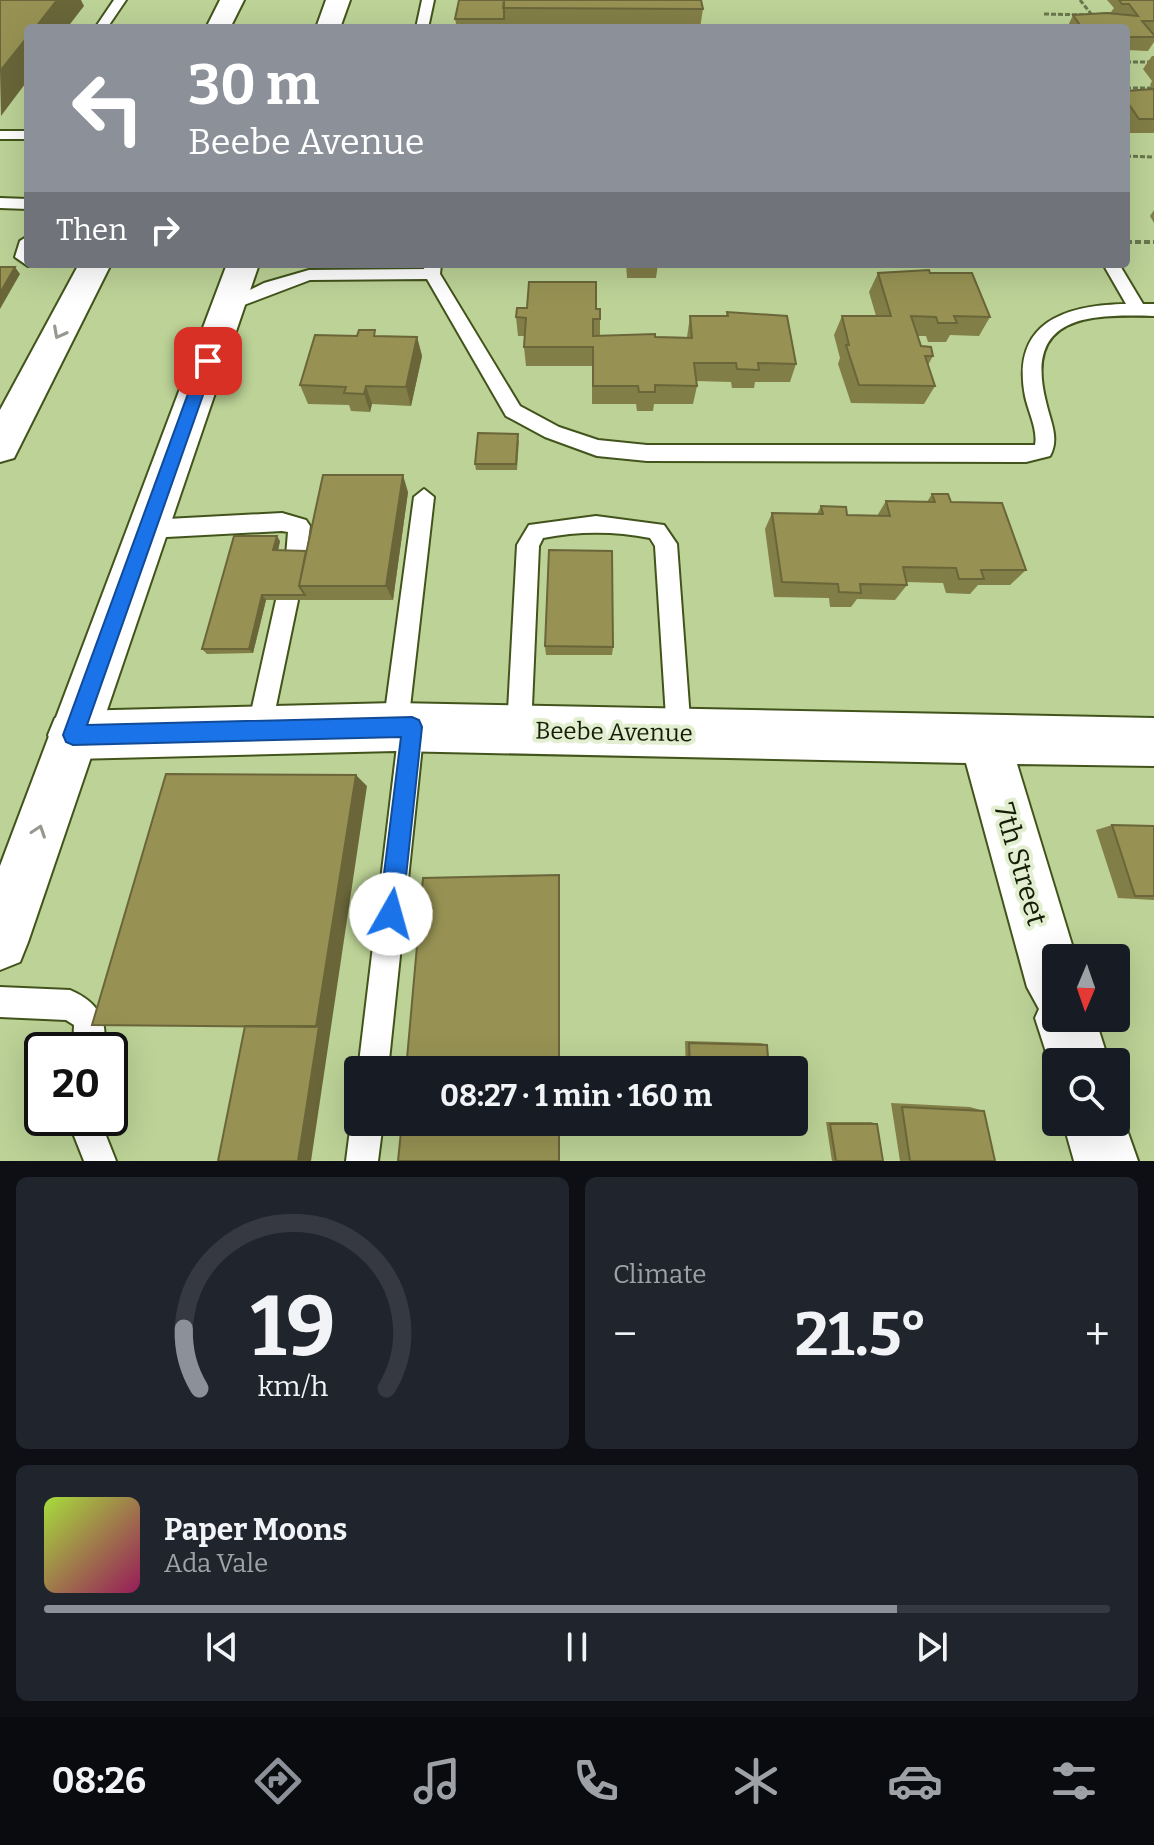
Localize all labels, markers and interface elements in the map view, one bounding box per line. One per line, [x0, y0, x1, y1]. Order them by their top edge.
text: 30 m [188, 52, 319, 119]
icon: left [56, 56, 160, 160]
text: Beebe Avenue [188, 120, 424, 164]
icon: right [143, 208, 187, 252]
text: Then [56, 212, 127, 248]
one-way arrow [54, 325, 69, 340]
pin [174, 327, 242, 395]
icon: arrive [186, 339, 230, 383]
street label: Beebe Avenue [535, 717, 693, 747]
street label: 7th Street [987, 799, 1054, 929]
one-way arrow [30, 825, 46, 839]
position arrow [349, 872, 433, 956]
north arrow [1042, 944, 1130, 1032]
map controls [1042, 944, 1130, 1136]
speed limit sign: 20 [24, 1032, 128, 1136]
button: search [1042, 1048, 1130, 1136]
text: 08:27 · 1 min · 160 m [440, 1078, 712, 1114]
text: Climate [613, 1259, 707, 1290]
text: 19 [250, 1277, 335, 1377]
text: 21.5° [795, 1299, 927, 1371]
text: − [613, 1308, 637, 1361]
text: + [1085, 1308, 1110, 1361]
text: km/h [257, 1369, 328, 1404]
text: Paper Moons [164, 1512, 347, 1548]
text: Ada Vale [164, 1548, 268, 1579]
icon: previous [200, 1625, 244, 1669]
icon: pause [555, 1625, 599, 1669]
icon: next [910, 1625, 954, 1669]
icon: directions [250, 1753, 306, 1809]
icon: music [409, 1753, 465, 1809]
icon: phone [568, 1753, 624, 1809]
icon: climate [728, 1753, 784, 1809]
icon: car [887, 1753, 943, 1809]
icon: filters [1046, 1753, 1102, 1809]
text: 08:26 [52, 1759, 146, 1803]

